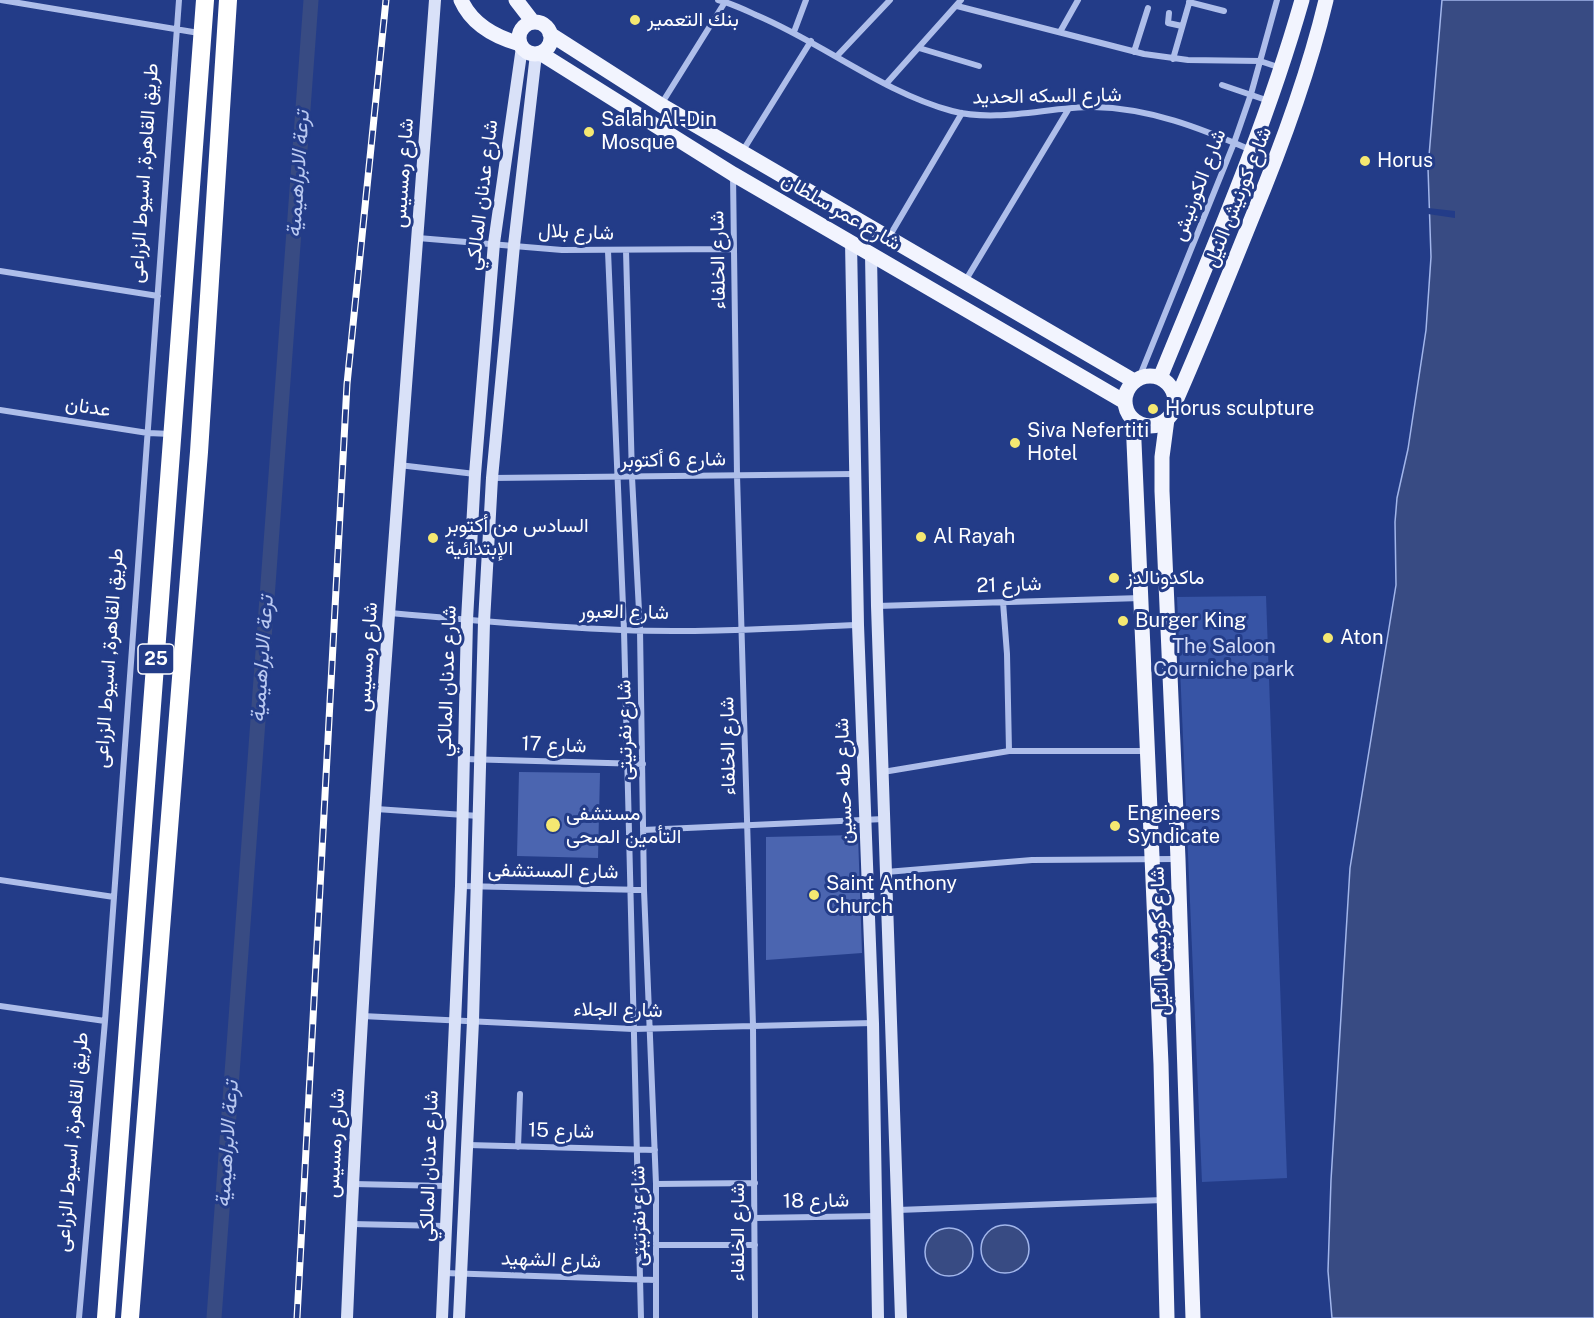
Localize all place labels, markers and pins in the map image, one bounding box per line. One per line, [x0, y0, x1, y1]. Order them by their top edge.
place label: بنك التعمير [647, 8, 739, 32]
marker: بنك التعمير [628, 13, 642, 27]
place label: Salah Al-Din Mosque [601, 108, 717, 155]
marker: Salah Al-Din Mosque [582, 125, 596, 139]
place label: Horus [1377, 149, 1433, 173]
marker: Horus [1358, 154, 1372, 168]
place label: Horus sculpture [1165, 397, 1314, 421]
marker: Horus sculpture [1146, 402, 1160, 416]
place label: Siva Nefertiti Hotel [1027, 419, 1149, 466]
marker: Siva Nefertiti Hotel [1008, 436, 1022, 450]
place label: السادس من أكتوبر الإبتدائية [445, 514, 589, 561]
place label: Al Rayah [933, 525, 1015, 549]
marker: Al Rayah [914, 530, 928, 544]
marker: السادس من أكتوبر الإبتدائية [426, 531, 440, 545]
place label: ماكدونالدز [1126, 566, 1204, 590]
marker: ماكدونالدز [1107, 571, 1121, 585]
place label: Burger King [1135, 609, 1246, 633]
marker: Burger King [1116, 614, 1130, 628]
place label: Aton [1340, 626, 1383, 650]
marker: Aton [1321, 631, 1335, 645]
place label: مستشفى التأمين الصحى [566, 802, 681, 849]
place label: Engineers Syndicate [1127, 802, 1220, 849]
marker: مستشفى التأمين الصحى [544, 816, 562, 834]
marker: Engineers Syndicate [1108, 819, 1122, 833]
place label: Saint Anthony Church [826, 872, 957, 919]
marker: Saint Anthony Church [807, 888, 821, 902]

